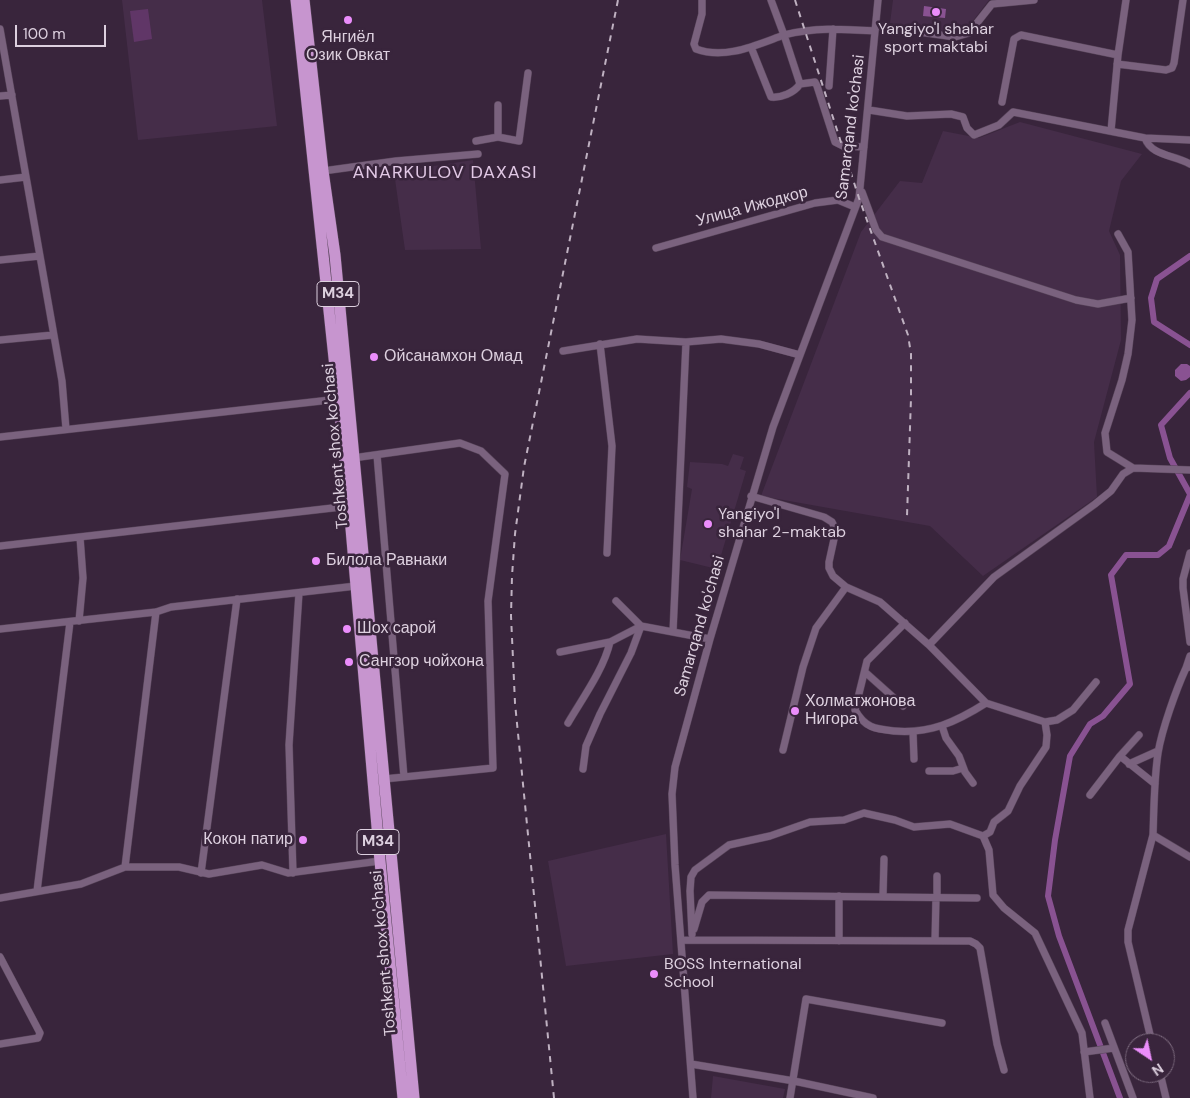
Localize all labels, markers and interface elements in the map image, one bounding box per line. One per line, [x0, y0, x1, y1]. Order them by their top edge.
marker: Yangiyo'l shahar sport maktabi [930, 6, 942, 18]
marker: Янгиёл Озик Овкат [342, 14, 354, 26]
scale bar [18, 15, 109, 47]
place label: Yangiyo'l shahar sport maktabi [878, 20, 994, 58]
text: 100 m [23, 24, 66, 44]
place label: Янгиёл Озик Овкат [306, 28, 390, 66]
street label: Samarqand ko'chasi [833, 53, 869, 201]
district label: ANARKULOV DAXASI [351, 162, 539, 184]
street label: Улица Ижодкор [694, 183, 810, 231]
road number: M34 [317, 282, 359, 306]
place label: Ойсанамхон Омад [384, 347, 523, 367]
marker: Ойсанамхон Омад [368, 351, 380, 363]
street label: Toshkent shox ko'chasi [319, 362, 353, 530]
place label: Yangiyo'l shahar 2-maktab [718, 505, 846, 543]
marker: Yangiyo'l shahar 2-maktab [702, 518, 714, 530]
place label: Билола Равнаки [326, 551, 447, 571]
street label: Samarqand ko'chasi [671, 553, 729, 699]
marker: Билола Равнаки [310, 555, 322, 567]
place label: Шох сарой [357, 619, 436, 639]
marker: Шох сарой [341, 623, 353, 635]
place label: Сангзор чойхона [359, 652, 484, 672]
marker: Сангзор чойхона [343, 656, 355, 668]
place label: Холматжонова Нигора [805, 692, 915, 730]
marker: Холматжонова Нигора [789, 705, 801, 717]
place label: Кокон патир [203, 830, 293, 850]
road number: M34 [357, 830, 399, 854]
marker: Кокон патир [297, 834, 309, 846]
street label: Toshkent shox ko'chasi [367, 869, 401, 1037]
place label: BOSS International School [664, 955, 802, 993]
marker: BOSS International School [648, 968, 660, 980]
north arrow [1125, 1033, 1175, 1083]
text: N [1149, 1059, 1167, 1080]

